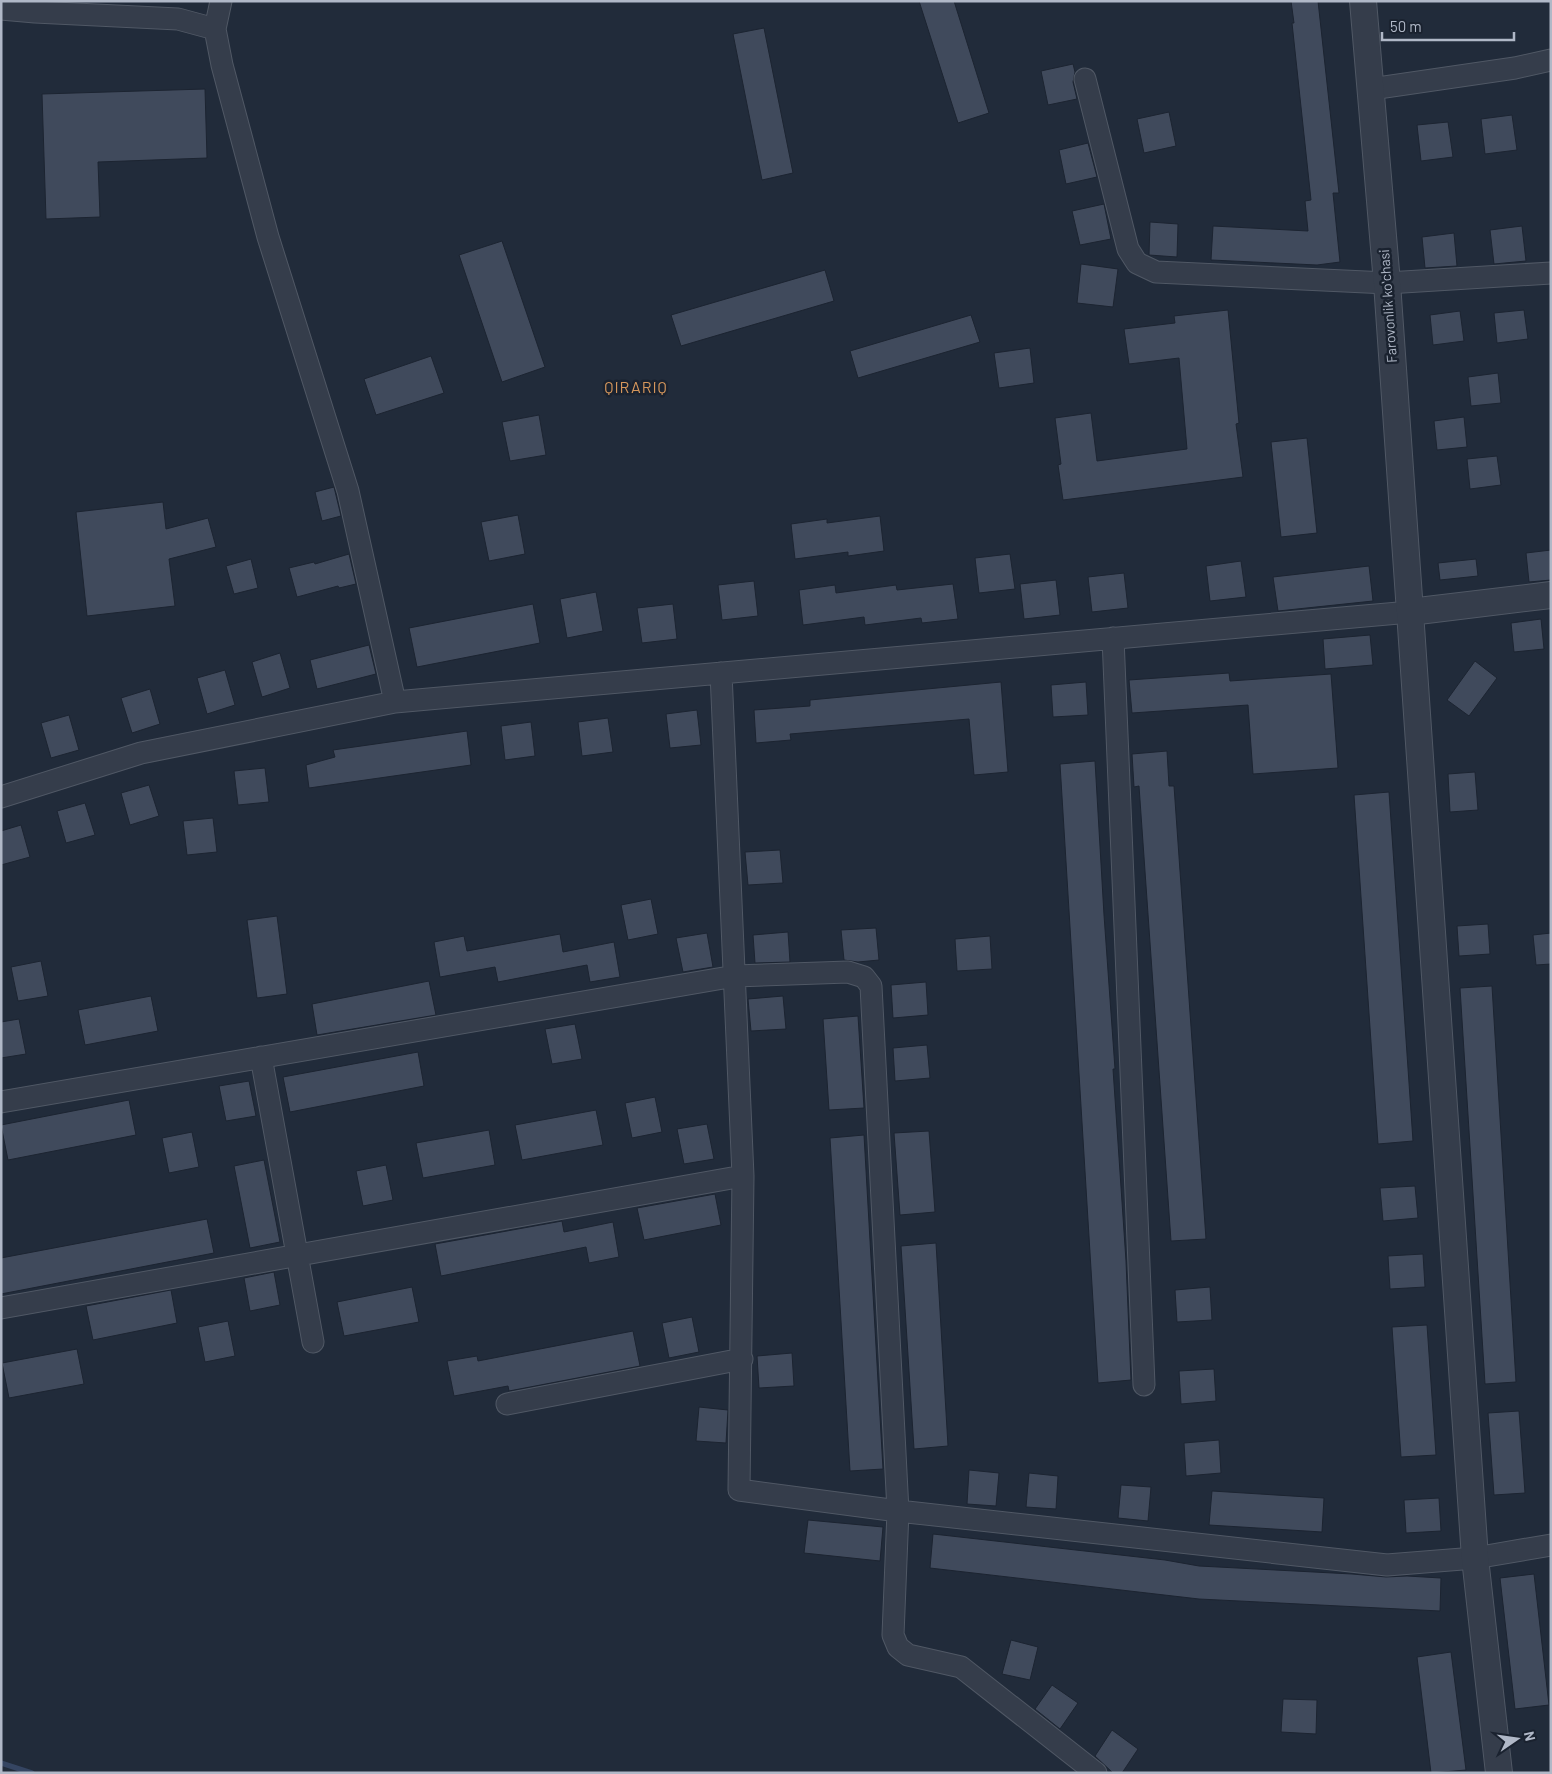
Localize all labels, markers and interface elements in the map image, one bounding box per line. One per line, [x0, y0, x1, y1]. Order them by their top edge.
scale bar [1382, 10, 1514, 42]
text: 50 m [1390, 17, 1422, 35]
street label: Farovonlik koʻchasi [1375, 249, 1400, 363]
district label: QIRARIQ [604, 377, 668, 396]
north arrow [1492, 1714, 1542, 1764]
text: N [1521, 1730, 1539, 1742]

